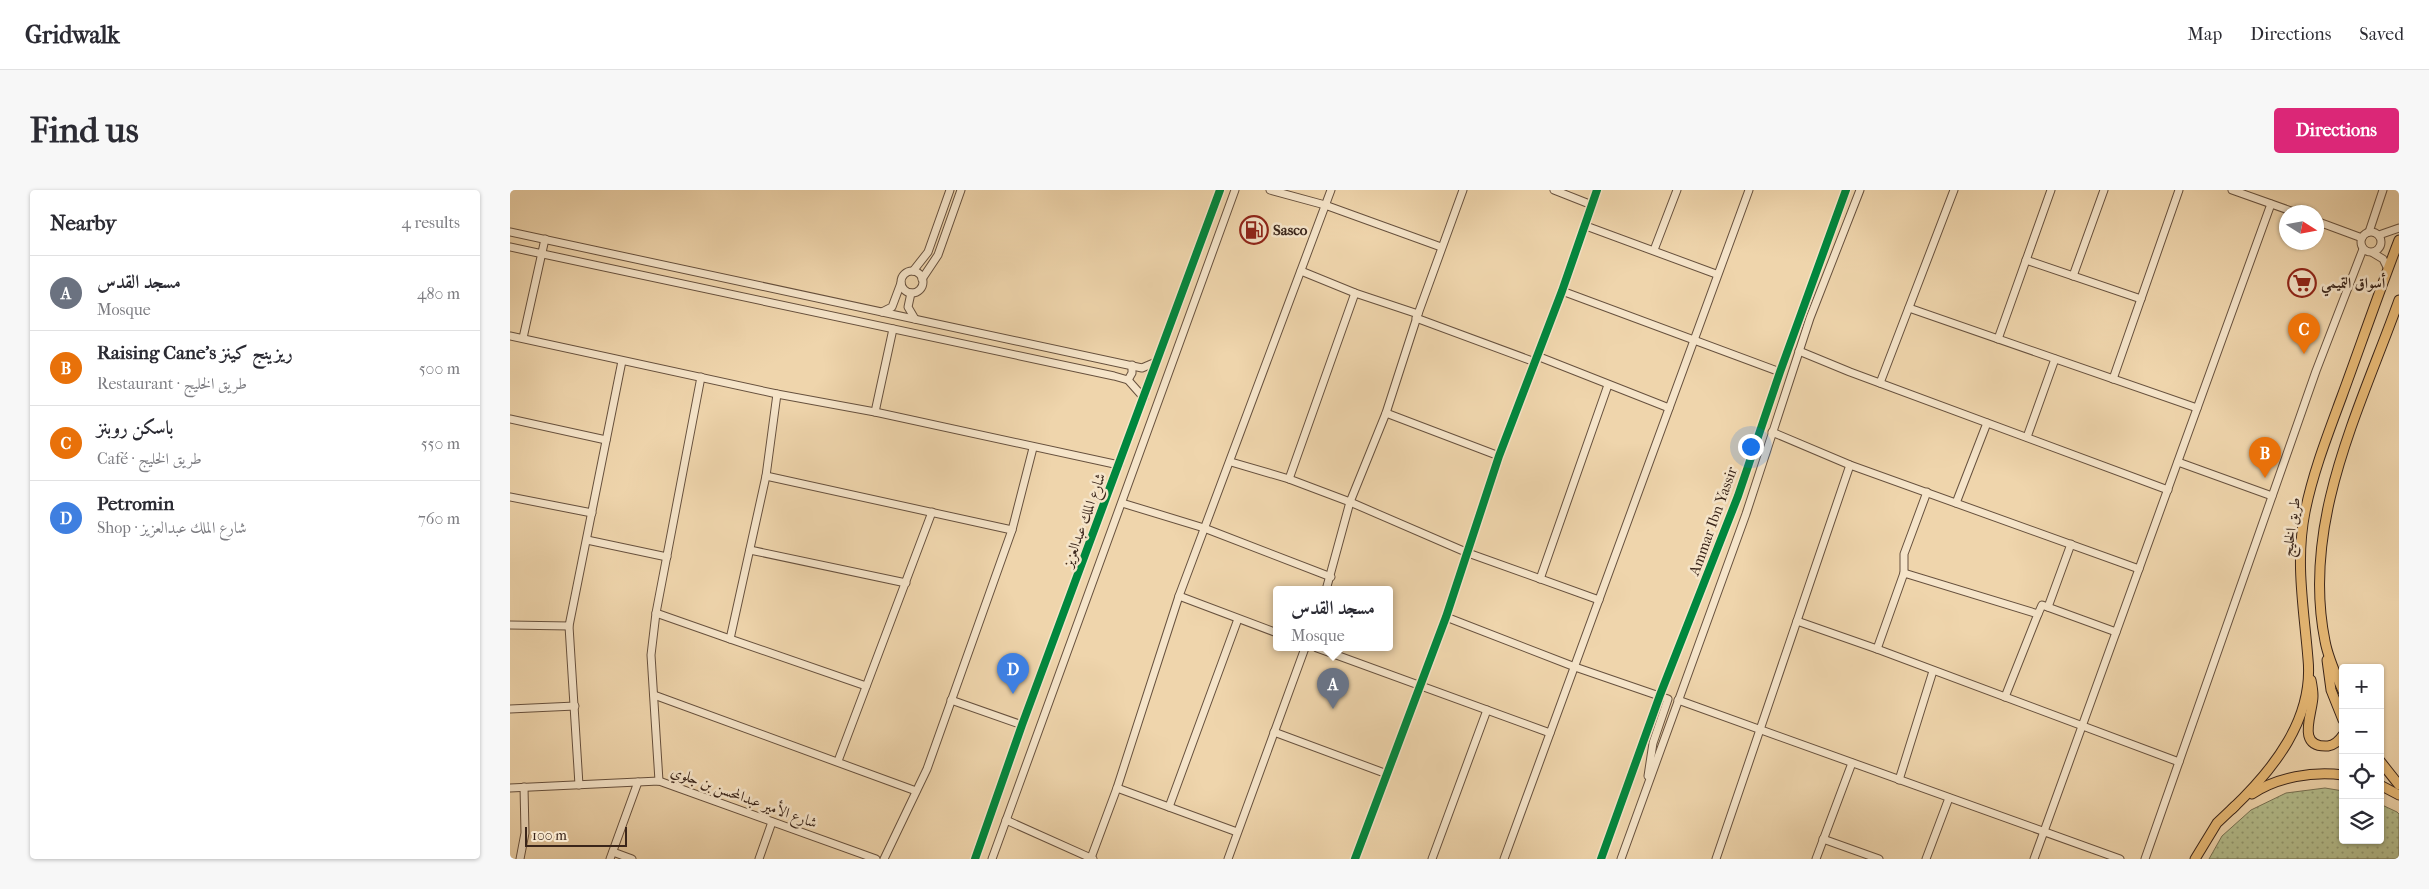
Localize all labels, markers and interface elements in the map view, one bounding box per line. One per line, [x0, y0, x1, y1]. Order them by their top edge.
text: Gridwalk [25, 21, 120, 49]
text: Map [2188, 24, 2222, 45]
text: Directions [2250, 24, 2331, 45]
text: Saved [2359, 24, 2404, 45]
button: Directions [2274, 108, 2399, 153]
text: Find us [30, 110, 139, 151]
north arrow [2279, 205, 2324, 250]
text: Nearby [50, 211, 116, 235]
text: 4 results [402, 213, 460, 232]
fuel station icon: Sasco [1239, 215, 1269, 245]
place label: Sasco [1273, 221, 1308, 239]
supermarket icon: أسواق التميمي [2287, 268, 2317, 298]
text: مسجد القدس [97, 271, 181, 293]
place label: أسواق التميمي [2321, 272, 2386, 297]
text: A [61, 284, 71, 303]
text: 480 m [417, 284, 460, 303]
text: Mosque [97, 300, 151, 319]
pin: C [2288, 313, 2320, 354]
text: Raising Cane's ريزينج كينز [97, 342, 293, 364]
text: B [61, 359, 71, 378]
text: 500 m [419, 359, 460, 378]
text: Restaurant · طريق الخليج [97, 374, 247, 393]
text: باسكن روبنز [97, 417, 173, 439]
text: C [61, 434, 71, 453]
text: 550 m [421, 434, 460, 453]
your location [1738, 434, 1764, 460]
pin: B [2249, 437, 2281, 478]
text: Café · طريق الخليج [97, 449, 202, 468]
street label: Ammar Ibn Yassir [1685, 464, 1741, 579]
street label: شارع الملك عبدالعزيز [1058, 470, 1113, 573]
text: Petromin [97, 493, 174, 515]
street label: طريق الخليج [2278, 496, 2309, 558]
text: D [60, 509, 72, 528]
text: 760 m [418, 509, 460, 528]
text: Shop · شارع الملك عبدالعزيز [97, 518, 247, 537]
popup [1273, 586, 1393, 651]
text: مسجد القدس [1291, 597, 1375, 619]
text: Mosque [1291, 626, 1345, 645]
pin: D [997, 653, 1029, 694]
map controls [2339, 664, 2384, 844]
button: + [2339, 664, 2384, 709]
pin: A [1317, 668, 1349, 709]
button: − [2339, 709, 2384, 754]
button: locate [2339, 754, 2384, 799]
street label: شارع الأمير عبدالمحسن بن جلوي [667, 760, 820, 836]
button: layers [2339, 799, 2384, 844]
scale bar [525, 824, 628, 847]
text: 100 m [532, 827, 567, 844]

